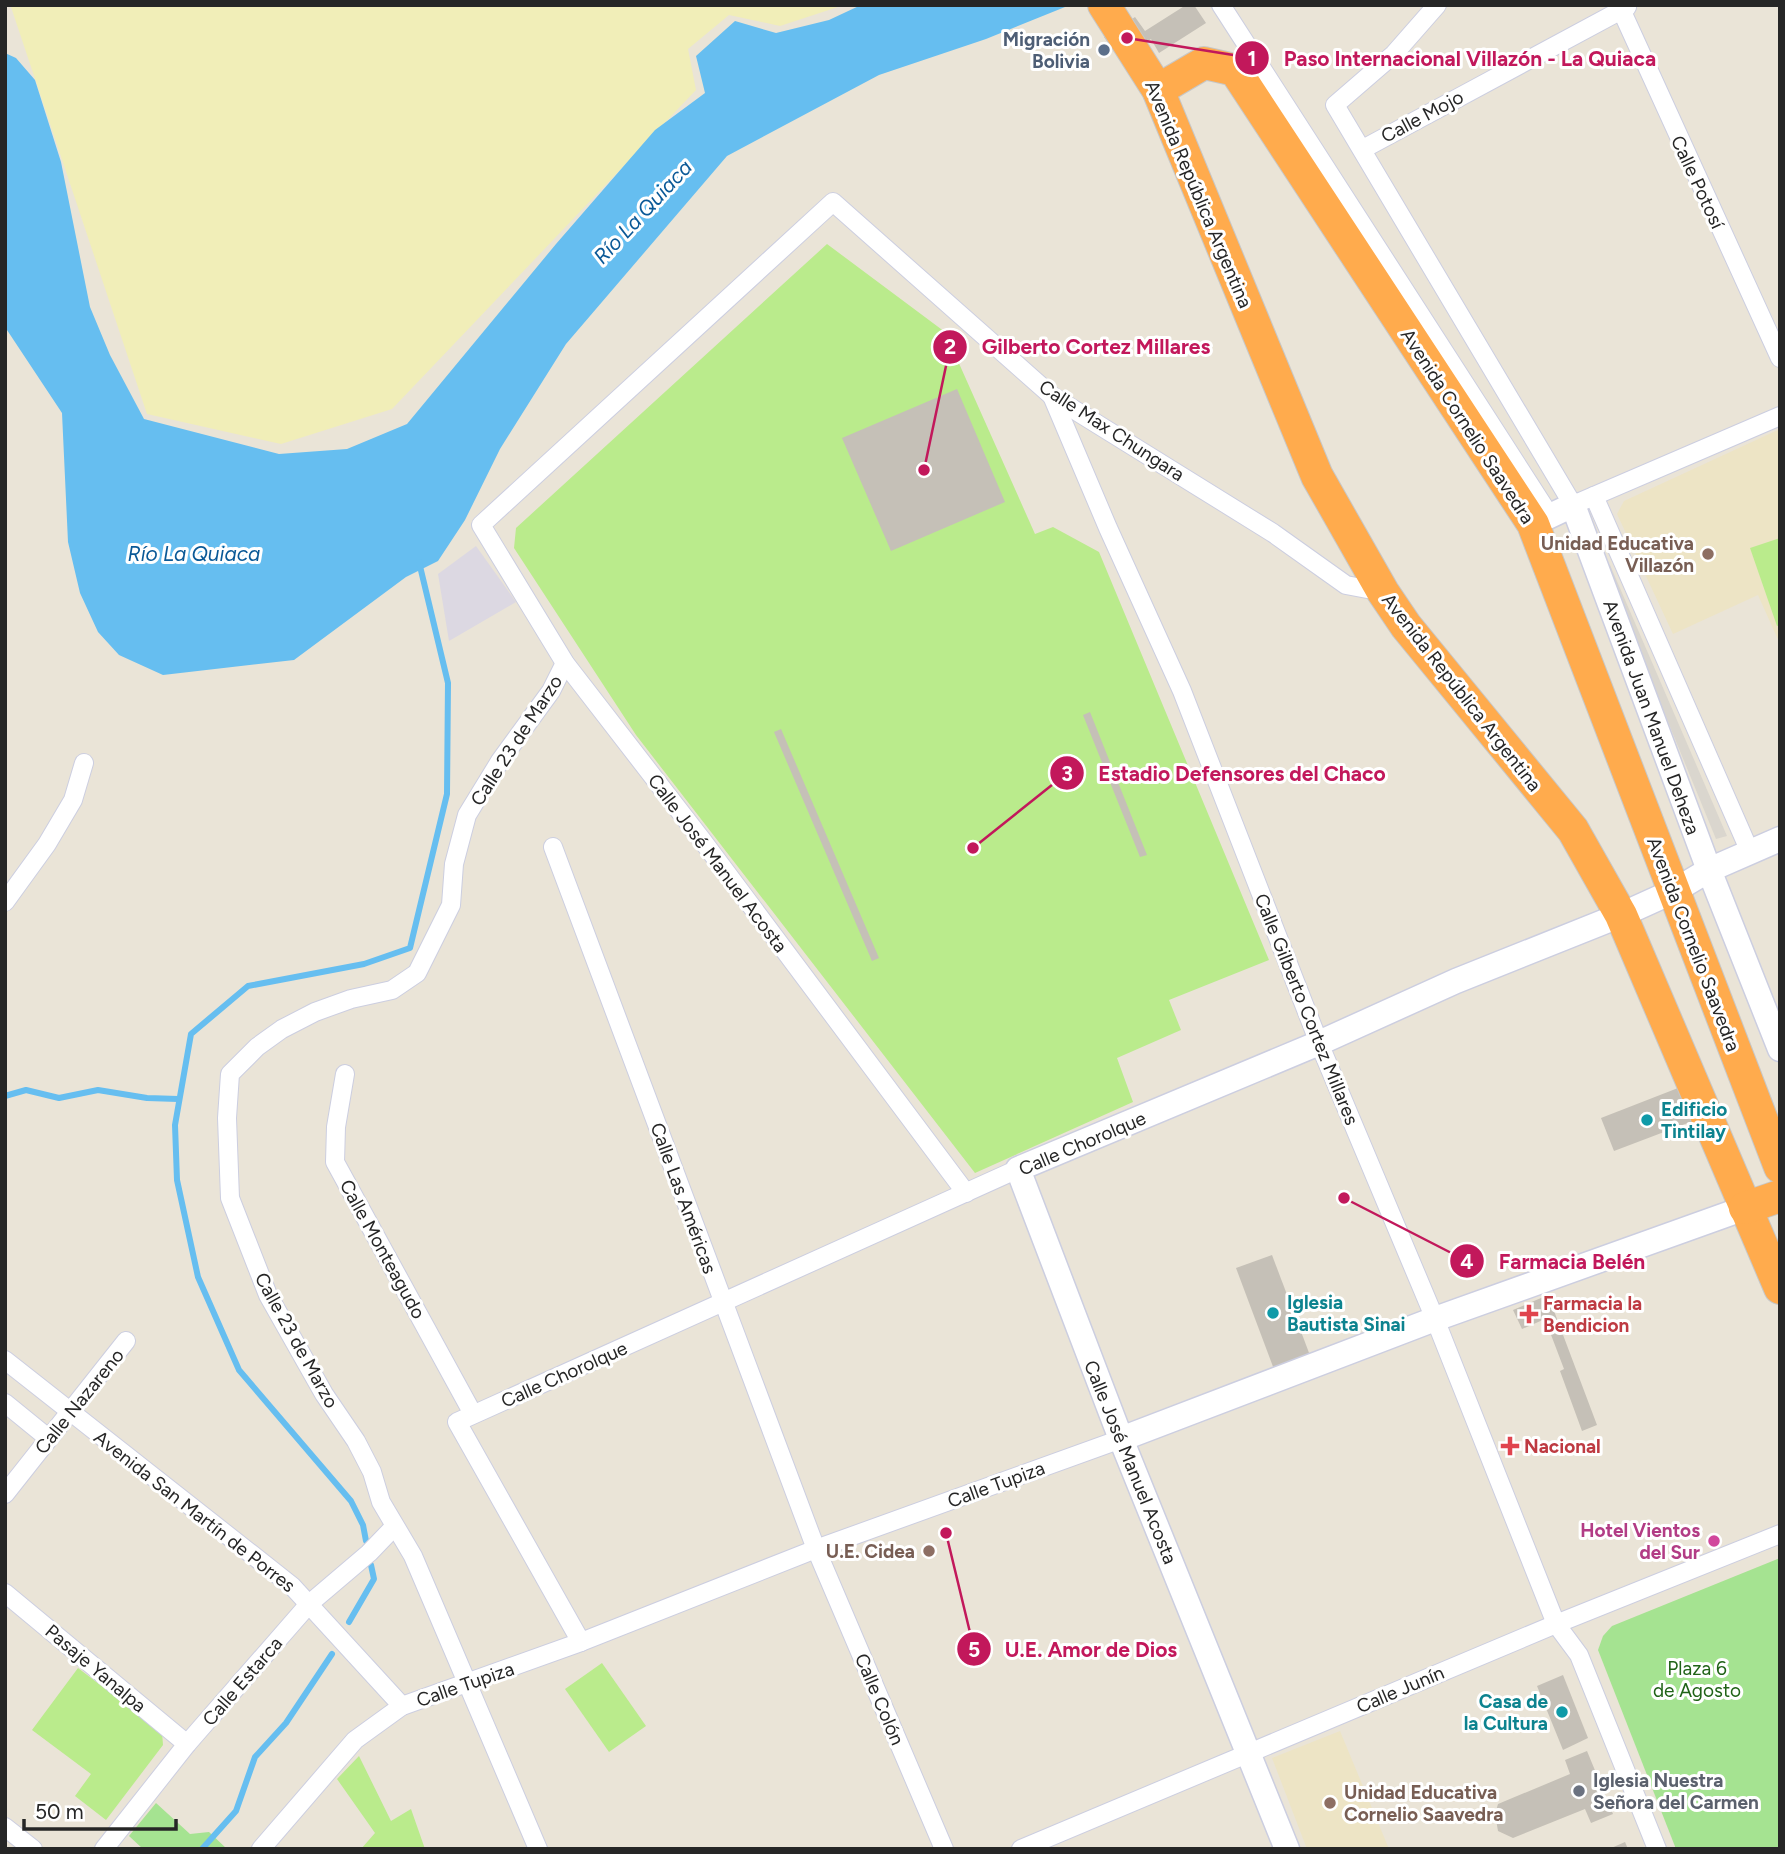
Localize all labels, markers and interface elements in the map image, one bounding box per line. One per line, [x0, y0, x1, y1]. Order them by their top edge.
place label: Migración Bolivia [1003, 28, 1090, 73]
callout: Paso Internacional Villazón - La Quiaca [1235, 37, 1670, 79]
marker: Migración Bolivia [1096, 42, 1112, 58]
text: 1 [1248, 46, 1256, 71]
text: Paso Internacional Villazón - La Quiaca [1284, 46, 1656, 71]
street label: Avenida República Argentina [1140, 77, 1257, 311]
street label: Calle Mojo [1377, 85, 1467, 148]
street label: Calle Potosí [1666, 132, 1730, 234]
water label: Río La Quiaca [588, 155, 697, 269]
street label: Avenida Cornelio Saavedra [1396, 324, 1539, 528]
callout: Gilberto Cortez Millares [932, 326, 1224, 368]
text: 2 [944, 334, 956, 359]
text: Gilberto Cortez Millares [982, 334, 1210, 359]
street label: Calle Max Chungara [1035, 375, 1189, 486]
place label: Unidad Educativa Villazón [1541, 532, 1694, 577]
water label: Río La Quiaca [128, 541, 260, 566]
marker: Unidad Educativa Villazón [1700, 546, 1716, 562]
street label: Avenida República Argentina [1377, 589, 1546, 796]
street label: Avenida Juan Manuel Deheza [1598, 597, 1705, 838]
street label: Calle 23 de Marzo [466, 671, 567, 810]
callout: Estadio Defensores del Chaco [1049, 752, 1400, 794]
text: 3 [1061, 761, 1073, 786]
text: Estadio Defensores del Chaco [1098, 761, 1386, 786]
street label: Calle José Manuel Acosta [643, 770, 792, 957]
street label: Avenida Cornelio Saavedra [1642, 834, 1745, 1055]
street label: Calle Gilberto Cortez Millares [1250, 890, 1364, 1128]
place label: Edificio Tintilay [1661, 1098, 1727, 1143]
street label: Calle Chorolque [1015, 1106, 1149, 1181]
marker: Edificio Tintilay [1639, 1112, 1655, 1128]
street label: Calle Las Américas [646, 1120, 722, 1277]
street label: Calle Monteagudo [335, 1176, 430, 1323]
callout: Farmacia Belén [1449, 1240, 1659, 1282]
text: 4 [1460, 1249, 1474, 1274]
text: Farmacia Belén [1499, 1249, 1645, 1274]
street label: Calle 23 de Marzo [250, 1269, 343, 1412]
place label: Iglesia Bautista Sinai [1287, 1291, 1406, 1336]
place label: Farmacia la Bendicion [1543, 1292, 1642, 1337]
marker: Iglesia Bautista Sinai [1265, 1305, 1281, 1321]
marker: Farmacia la Bendicion [1521, 1306, 1537, 1322]
street label: Calle Chorolque [498, 1336, 631, 1413]
street label: Calle Nazareno [30, 1344, 129, 1459]
street label: Calle José Manuel Acosta [1079, 1357, 1182, 1567]
street label: Avenida San Martín de Porres [89, 1426, 300, 1597]
place label: Nacional [1524, 1435, 1601, 1458]
marker: Nacional [1502, 1438, 1518, 1454]
street label: Calle Tupiza [944, 1456, 1048, 1513]
place label: Hotel Vientos del Sur [1580, 1519, 1700, 1564]
marker: Hotel Vientos del Sur [1706, 1533, 1722, 1549]
place label: U.E. Cidea [826, 1540, 915, 1563]
marker: U.E. Cidea [921, 1543, 937, 1559]
street label: Pasaje Yanalpa [41, 1620, 151, 1717]
callout: U.E. Amor de Dios [956, 1628, 1192, 1670]
street label: Calle Estarca [198, 1632, 287, 1730]
text: 5 [968, 1637, 980, 1662]
text: U.E. Amor de Dios [1005, 1637, 1177, 1662]
street label: Calle Colón [850, 1650, 909, 1748]
street label: Calle Tupiza [413, 1657, 517, 1712]
park label: Plaza 6 de Agosto [1653, 1657, 1741, 1702]
street label: Calle Junín [1353, 1661, 1447, 1718]
place label: Casa de la Cultura [1464, 1690, 1548, 1735]
marker: Casa de la Cultura [1554, 1704, 1570, 1720]
place label: Iglesia Nuestra Señora del Carmen [1593, 1769, 1759, 1814]
place label: Unidad Educativa Cornelio Saavedra [1344, 1781, 1504, 1826]
marker: Iglesia Nuestra Señora del Carmen [1571, 1783, 1587, 1799]
scale bar [24, 1787, 177, 1831]
marker: Unidad Educativa Cornelio Saavedra [1322, 1795, 1338, 1811]
text: 50 m [35, 1799, 84, 1824]

